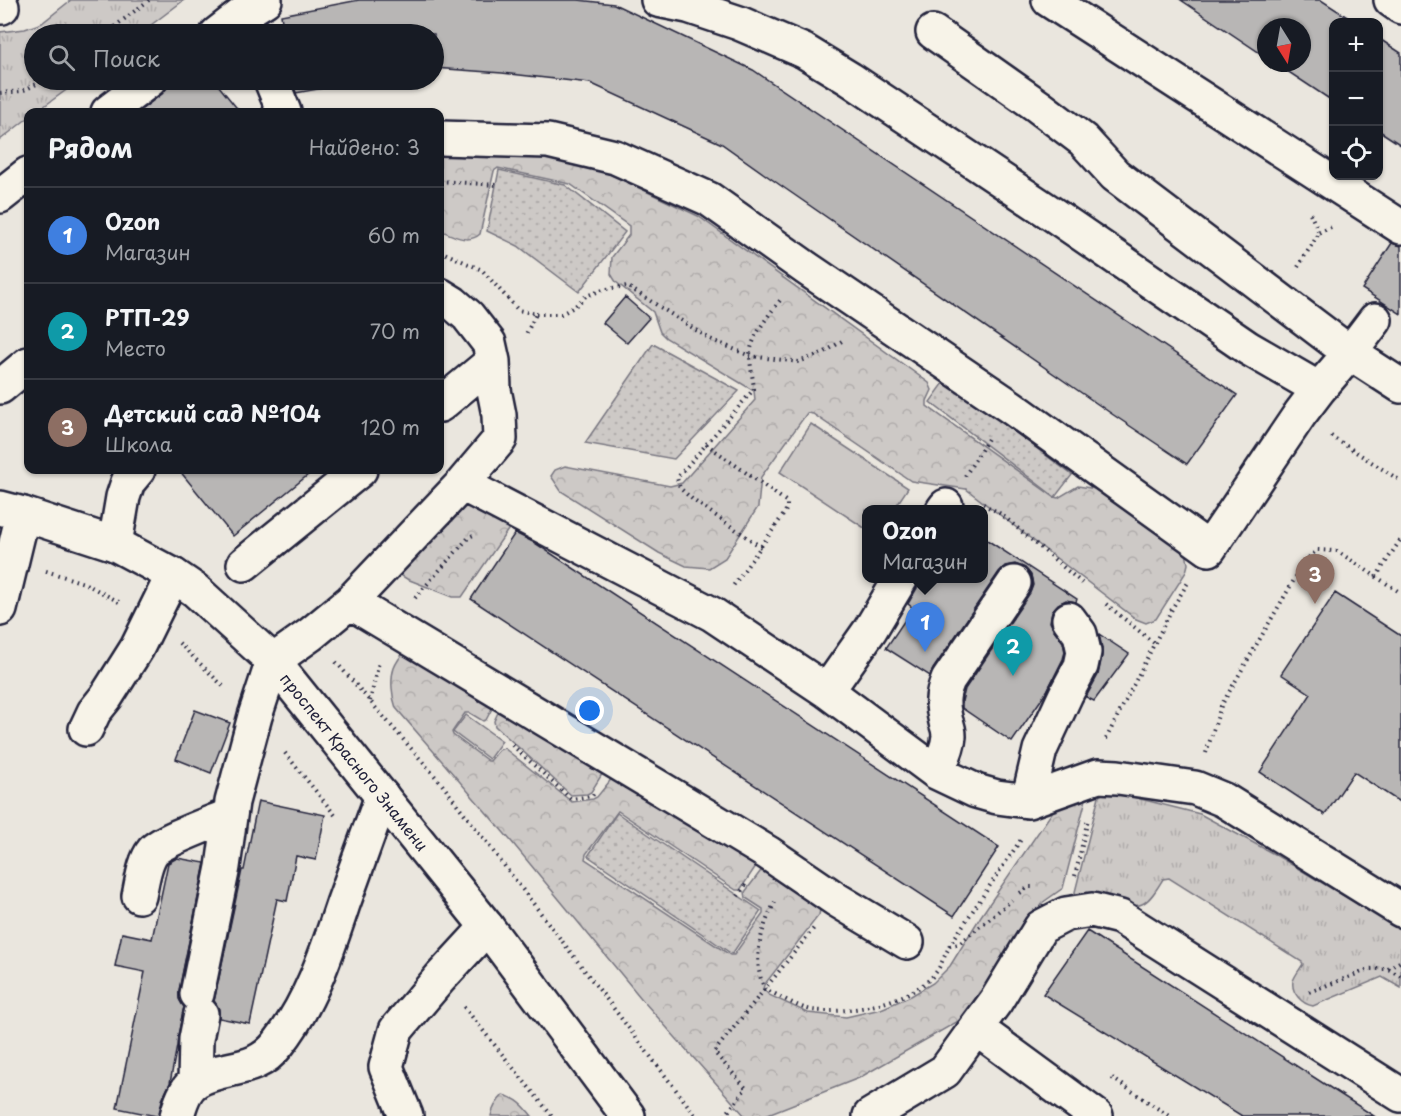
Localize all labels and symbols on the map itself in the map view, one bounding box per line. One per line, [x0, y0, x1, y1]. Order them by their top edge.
north arrow [1257, 18, 1311, 72]
pin: 3 [1296, 554, 1334, 604]
pin: 1 [906, 602, 944, 652]
pin: 2 [994, 626, 1032, 676]
street label: проспект Красного Знамени [275, 667, 434, 856]
your location [575, 696, 604, 725]

